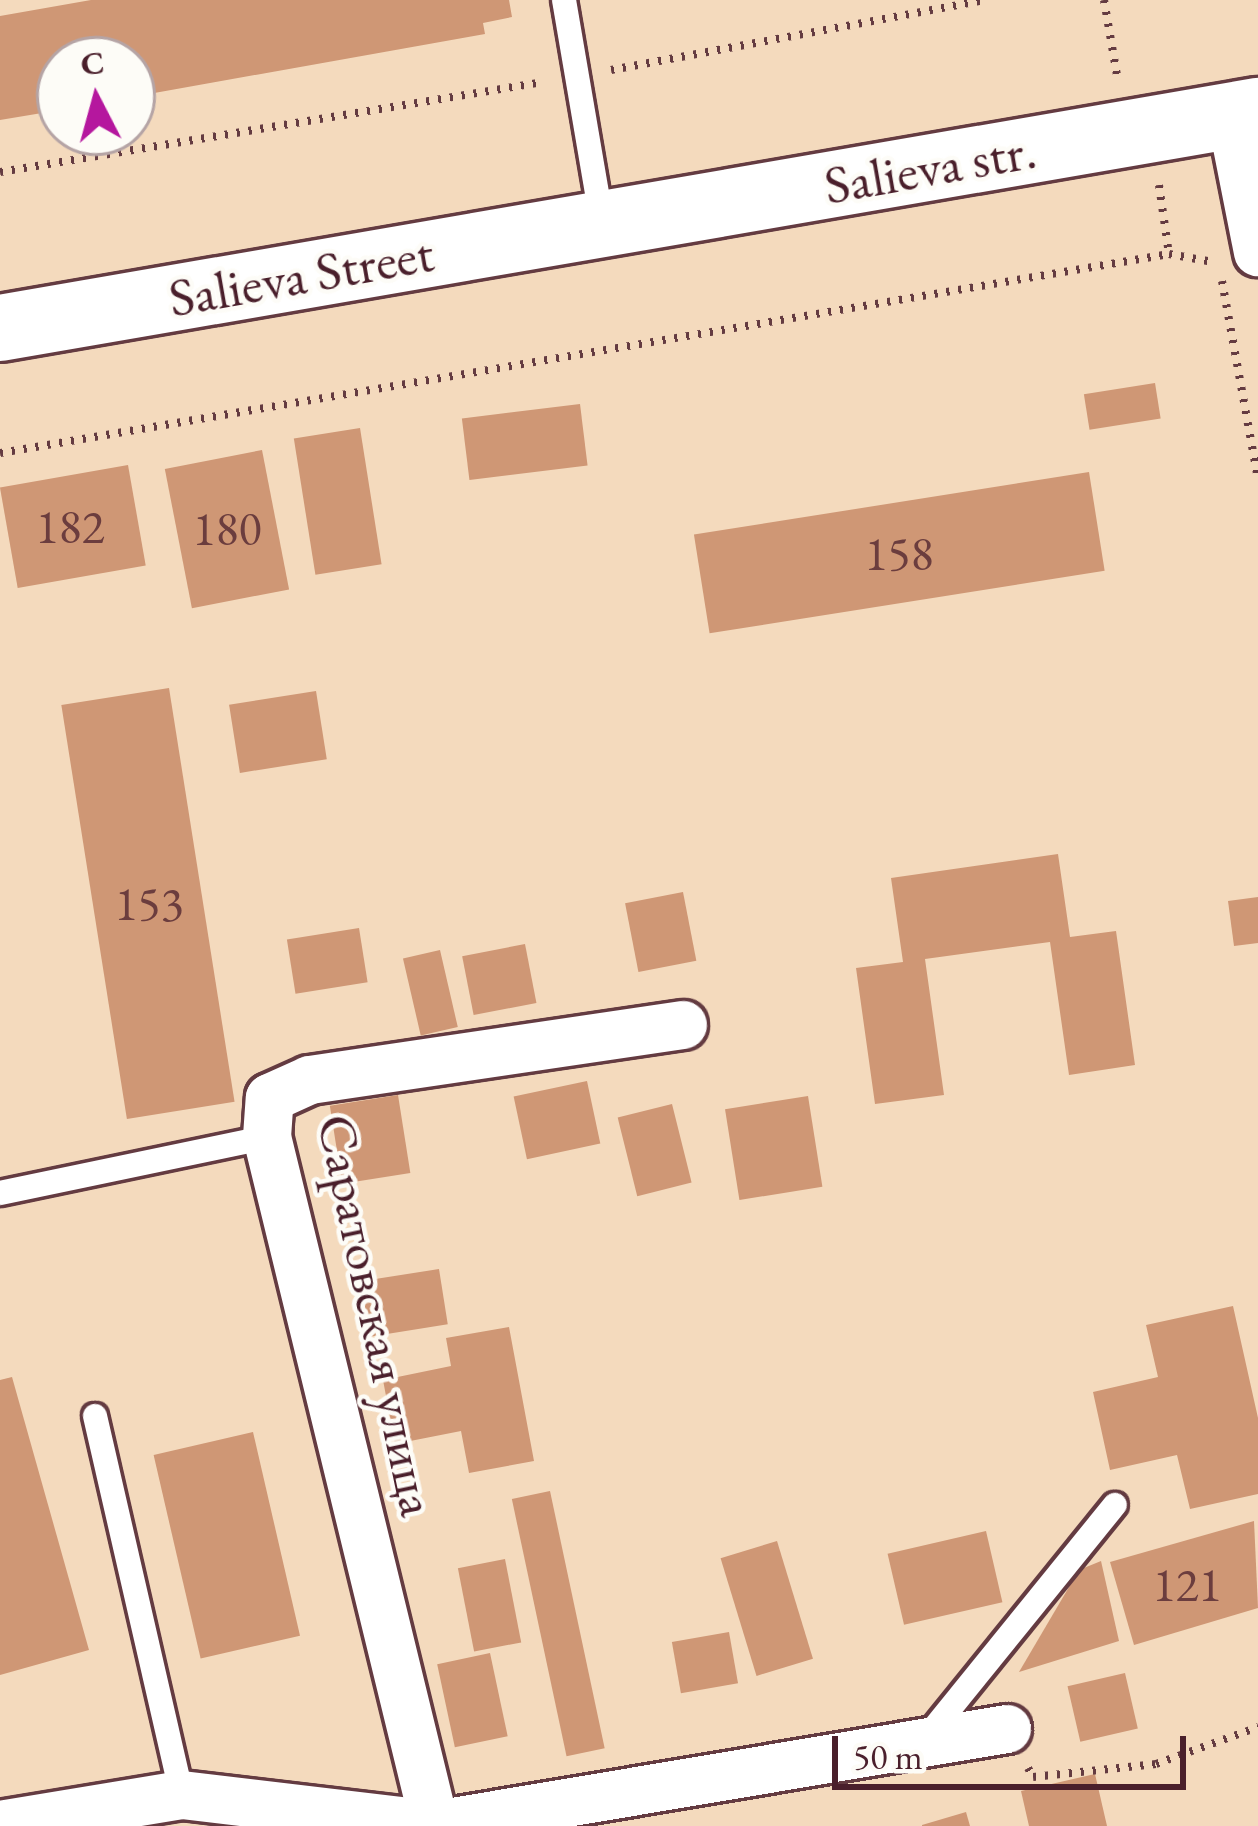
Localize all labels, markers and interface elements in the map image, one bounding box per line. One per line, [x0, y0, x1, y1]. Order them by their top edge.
north arrow [36, 36, 156, 156]
text: С [79, 40, 106, 85]
street label: Salieva str. [819, 117, 1041, 217]
street label: Salieva Street [164, 220, 438, 330]
house number: 182 [35, 498, 105, 556]
house number: 180 [192, 500, 262, 558]
house number: 158 [864, 525, 934, 583]
house number: 153 [114, 875, 184, 933]
street label: Саратовская улица [304, 1108, 452, 1522]
house number: 121 [1152, 1556, 1222, 1614]
scale bar [838, 1712, 1192, 1786]
text: 50 m [853, 1733, 923, 1780]

